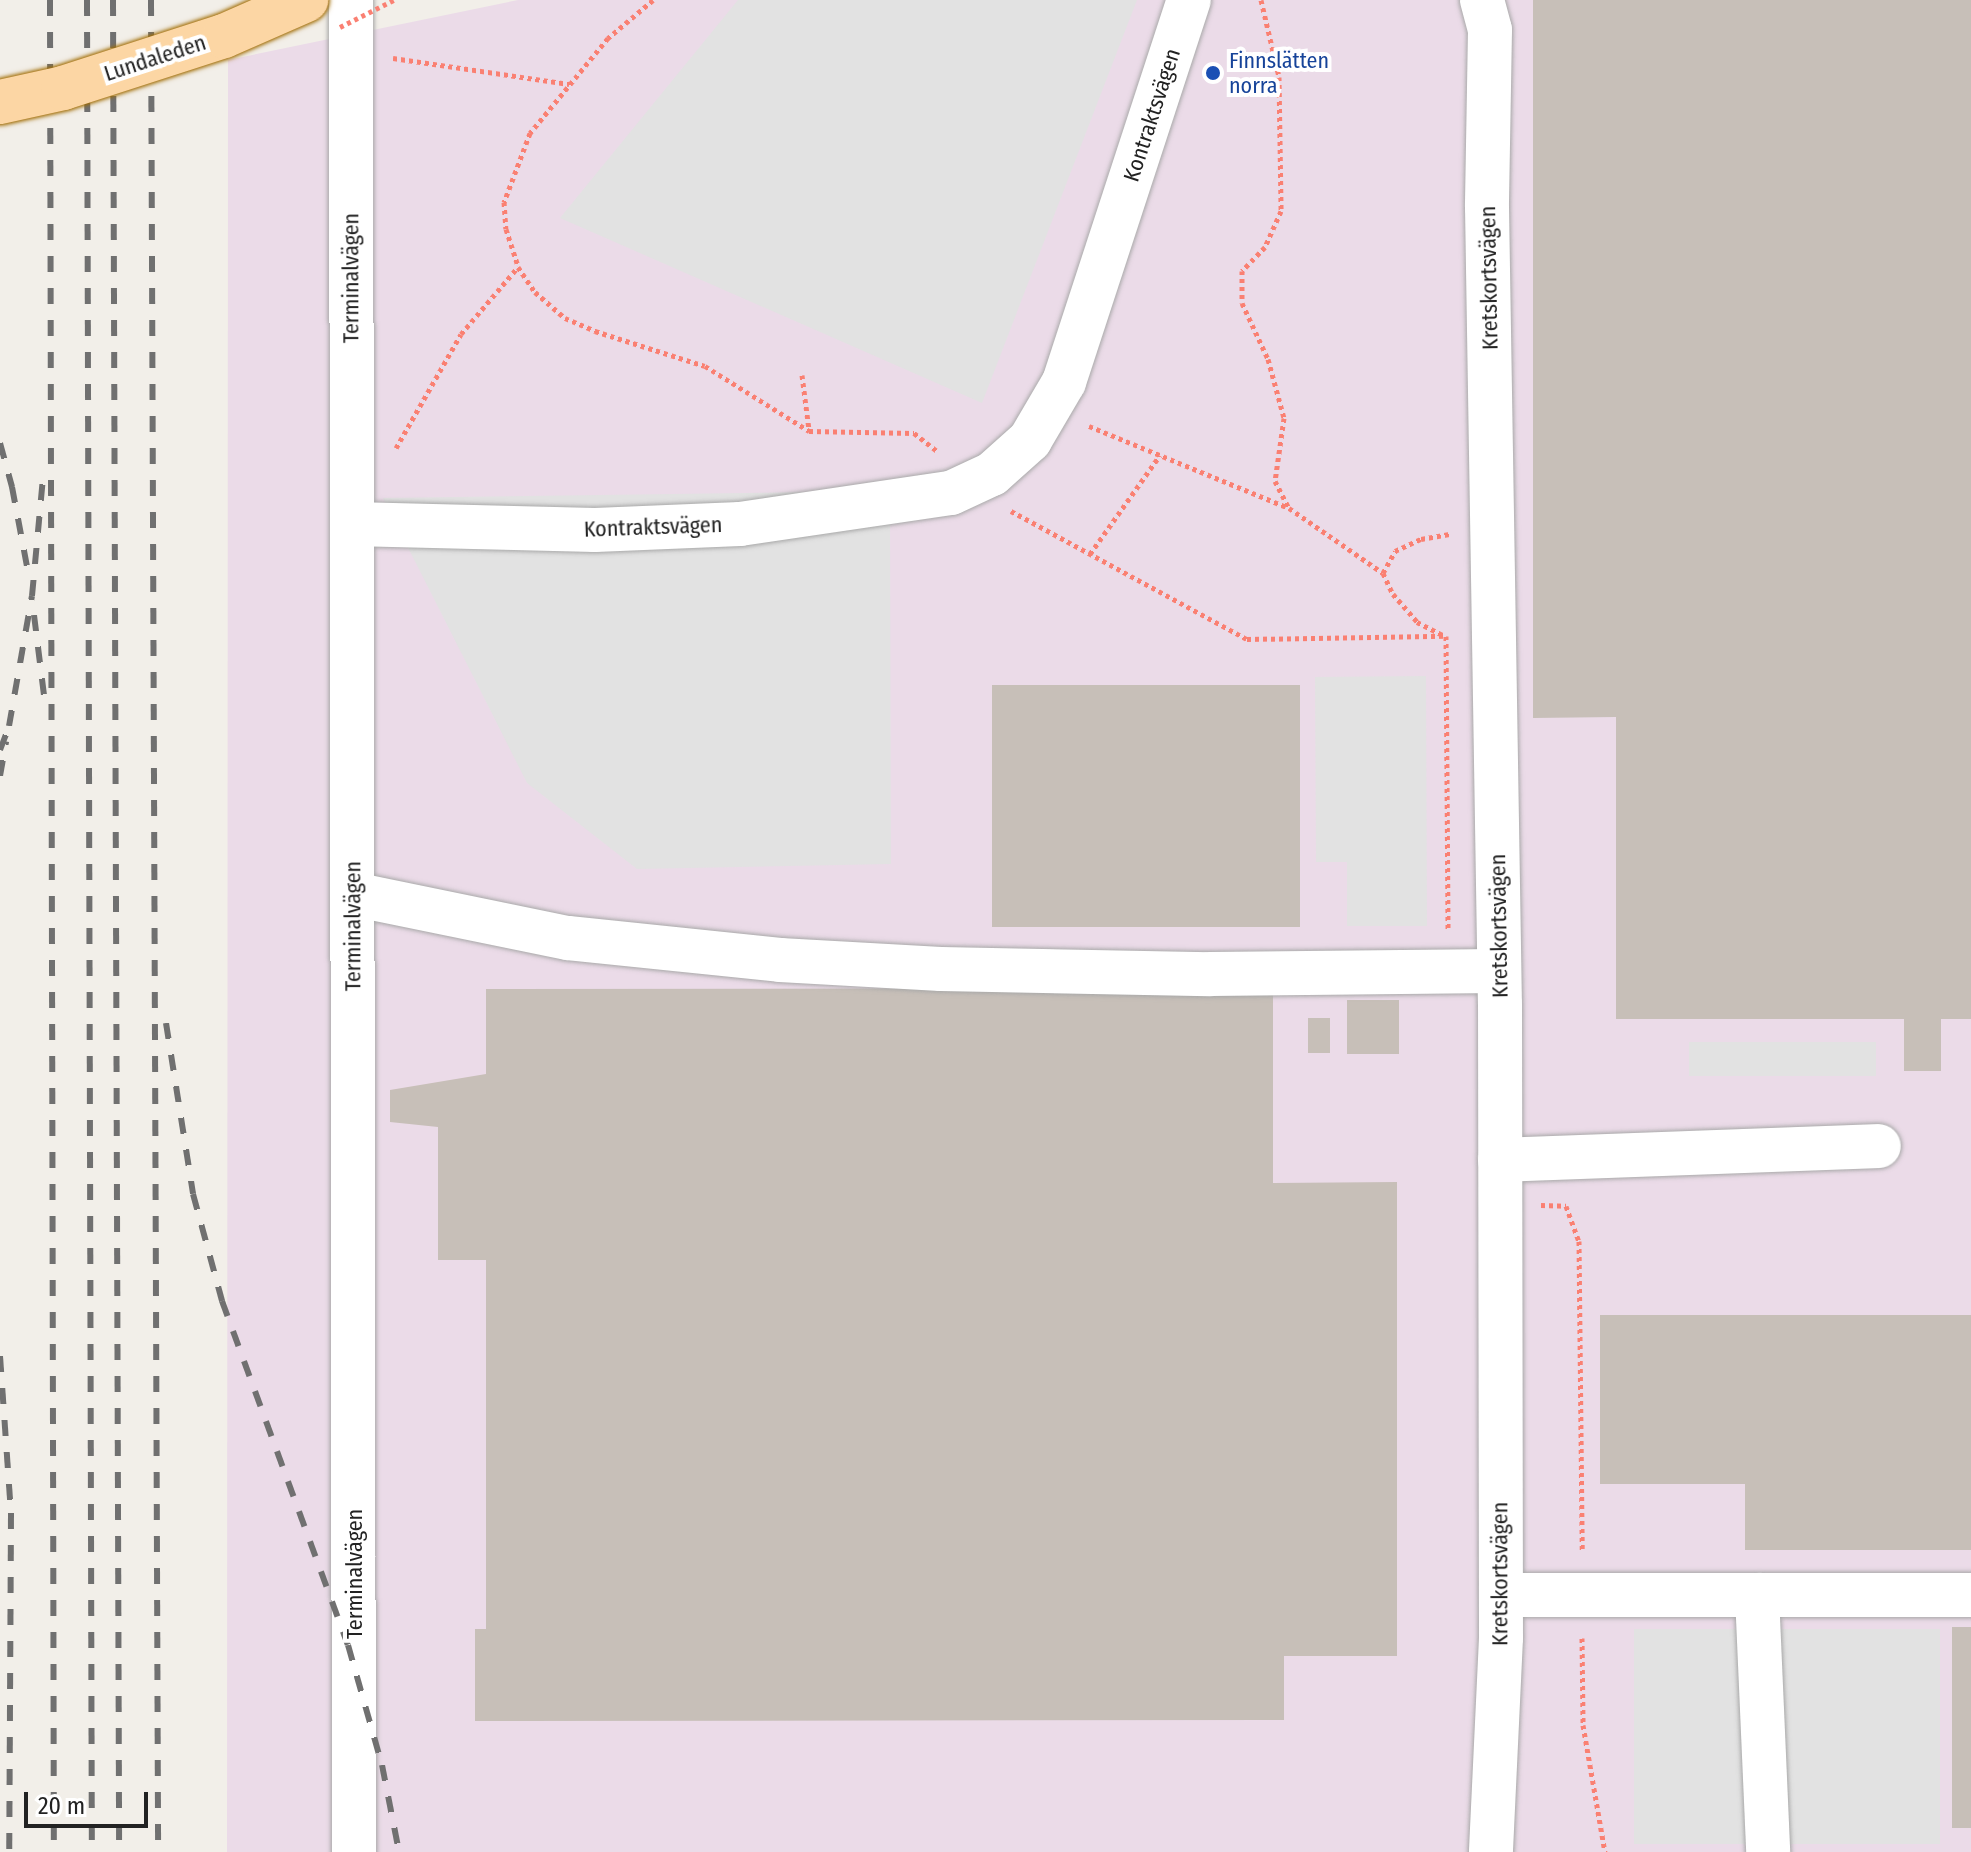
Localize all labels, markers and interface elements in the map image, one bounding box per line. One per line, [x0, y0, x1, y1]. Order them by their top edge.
street label: Lundaleden [101, 29, 209, 87]
street label: Kontraktsvägen [1118, 45, 1186, 185]
place label: Finnslätten norra [1229, 47, 1329, 98]
marker: Finnslätten norra [1204, 64, 1222, 82]
street label: Kretskortsvägen [1475, 206, 1503, 350]
street label: Terminalvägen [338, 213, 364, 343]
street label: Kontraktsvägen [583, 511, 723, 543]
street label: Kretskortsvägen [1485, 854, 1513, 998]
street label: Terminalvägen [340, 861, 366, 991]
street label: Kretskortsvägen [1487, 1502, 1513, 1646]
street label: Terminalvägen [342, 1509, 368, 1639]
scale bar [28, 1776, 152, 1826]
text: 20 m [38, 1792, 85, 1820]

